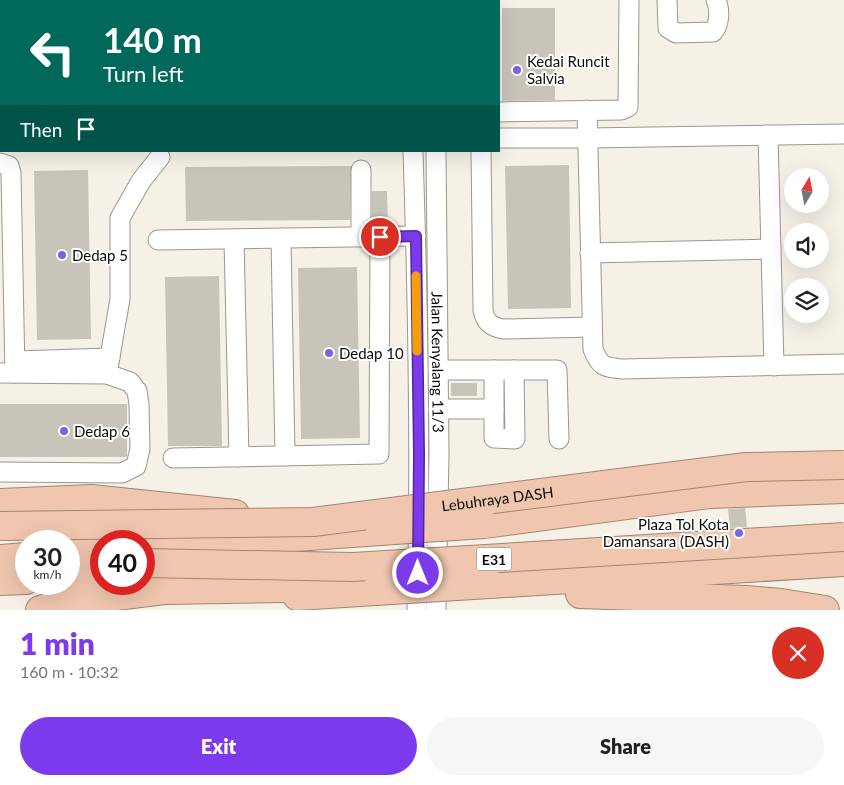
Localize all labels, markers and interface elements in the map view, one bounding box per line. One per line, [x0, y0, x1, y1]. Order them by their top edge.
text: 140 m [103, 18, 202, 60]
icon: left [20, 20, 85, 85]
place label: Kedai Runcit Salvia [527, 52, 610, 87]
text: Turn left [103, 60, 184, 87]
marker: Kedai Runcit Salvia [511, 64, 523, 76]
icon: arrive [72, 115, 100, 143]
text: Then [20, 118, 62, 141]
north arrow [784, 168, 829, 212]
map controls [784, 168, 829, 323]
pin [359, 216, 401, 258]
icon: arrive [366, 223, 394, 251]
button: sound [784, 223, 829, 268]
place label: Dedap 5 [72, 246, 128, 264]
marker: Dedap 5 [56, 249, 68, 261]
button: layers [784, 278, 829, 323]
street label: Jalan Kenyalang 11/3 [428, 291, 448, 433]
place label: Dedap 10 [339, 344, 404, 362]
marker: Dedap 10 [323, 347, 335, 359]
place label: Dedap 6 [74, 422, 130, 440]
marker: Dedap 6 [58, 425, 70, 437]
street label: Lebuhraya DASH [440, 483, 554, 515]
place label: Plaza Tol Kota Damansara (DASH) [603, 515, 729, 550]
marker: Plaza Tol Kota Damansara (DASH) [733, 527, 745, 539]
speed limit sign: 40 [90, 530, 155, 595]
text: 30 [33, 541, 62, 571]
position arrow [391, 546, 443, 598]
road number: E31 [476, 548, 512, 570]
text: km/h [33, 567, 62, 582]
text: 1 min [20, 625, 95, 661]
button: close [772, 627, 824, 679]
text: 160 m · 10:32 [20, 662, 119, 681]
button: Exit [20, 717, 417, 775]
button: Share [427, 717, 824, 775]

